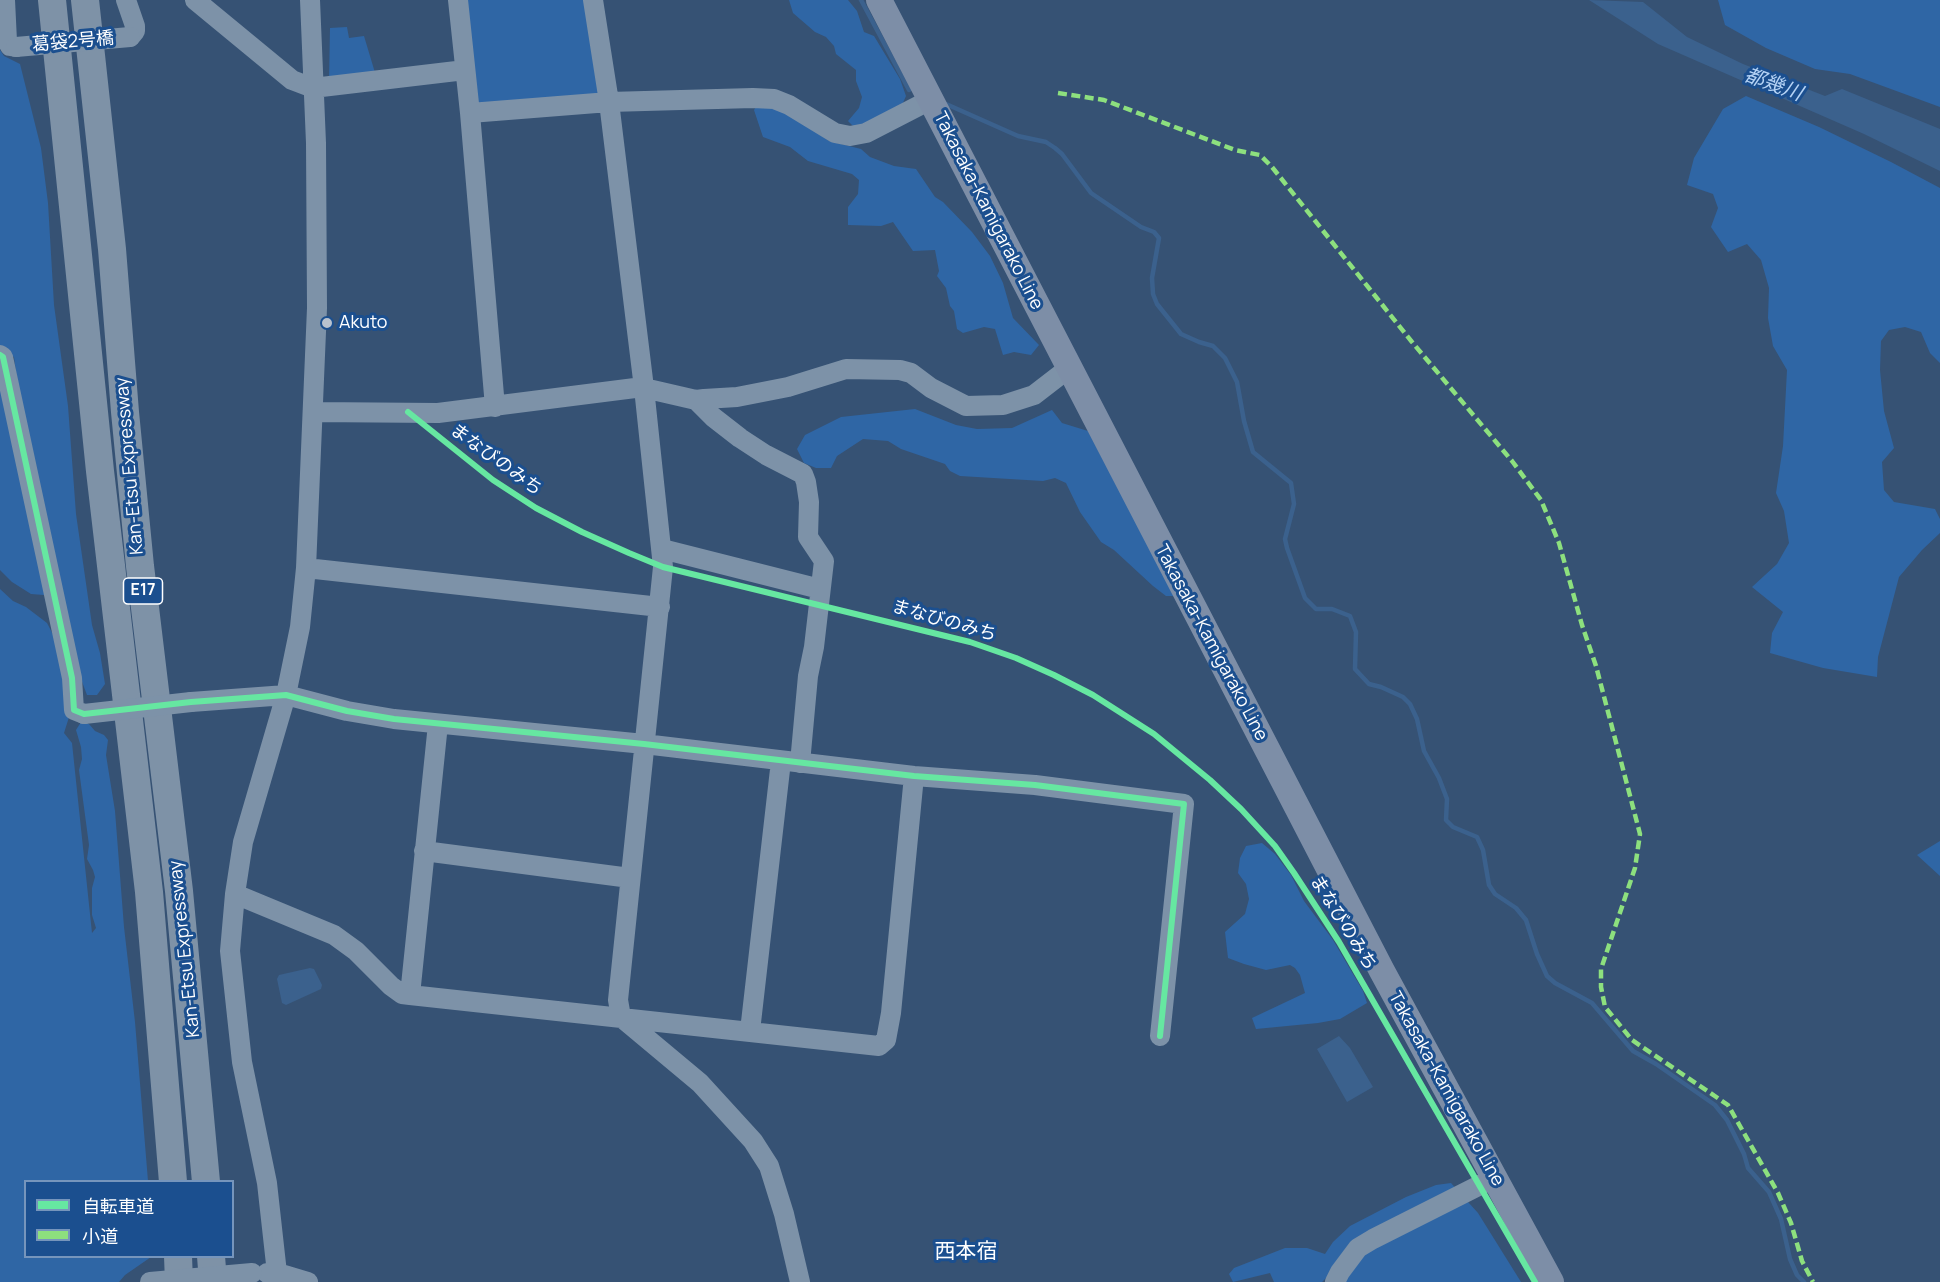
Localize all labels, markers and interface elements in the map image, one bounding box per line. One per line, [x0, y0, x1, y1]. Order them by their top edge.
street label: 葛袋2号橋 [31, 28, 115, 56]
water label: 都幾川 [1741, 63, 1805, 107]
street label: Takasaka-Kamigarako Line [929, 109, 1047, 313]
place label: Akuto [339, 312, 388, 334]
marker: Akuto [320, 316, 334, 330]
street label: Kan-Etsu Expressway [111, 376, 149, 556]
street label: まなびのみち [446, 420, 546, 500]
street label: Takasaka-Kamigarako Line [1150, 541, 1272, 745]
road number: E17 [124, 578, 162, 604]
street label: まなびのみち [889, 596, 999, 646]
street label: Kan-Etsu Expressway [165, 859, 205, 1039]
street label: まなびのみち [1305, 871, 1381, 975]
street label: Takasaka-Kamigarako Line [1384, 988, 1508, 1190]
legend [24, 1180, 234, 1258]
text: 自転車道 [82, 1194, 154, 1218]
text: 小道 [82, 1224, 118, 1248]
district label: 西本宿 [935, 1239, 997, 1265]

